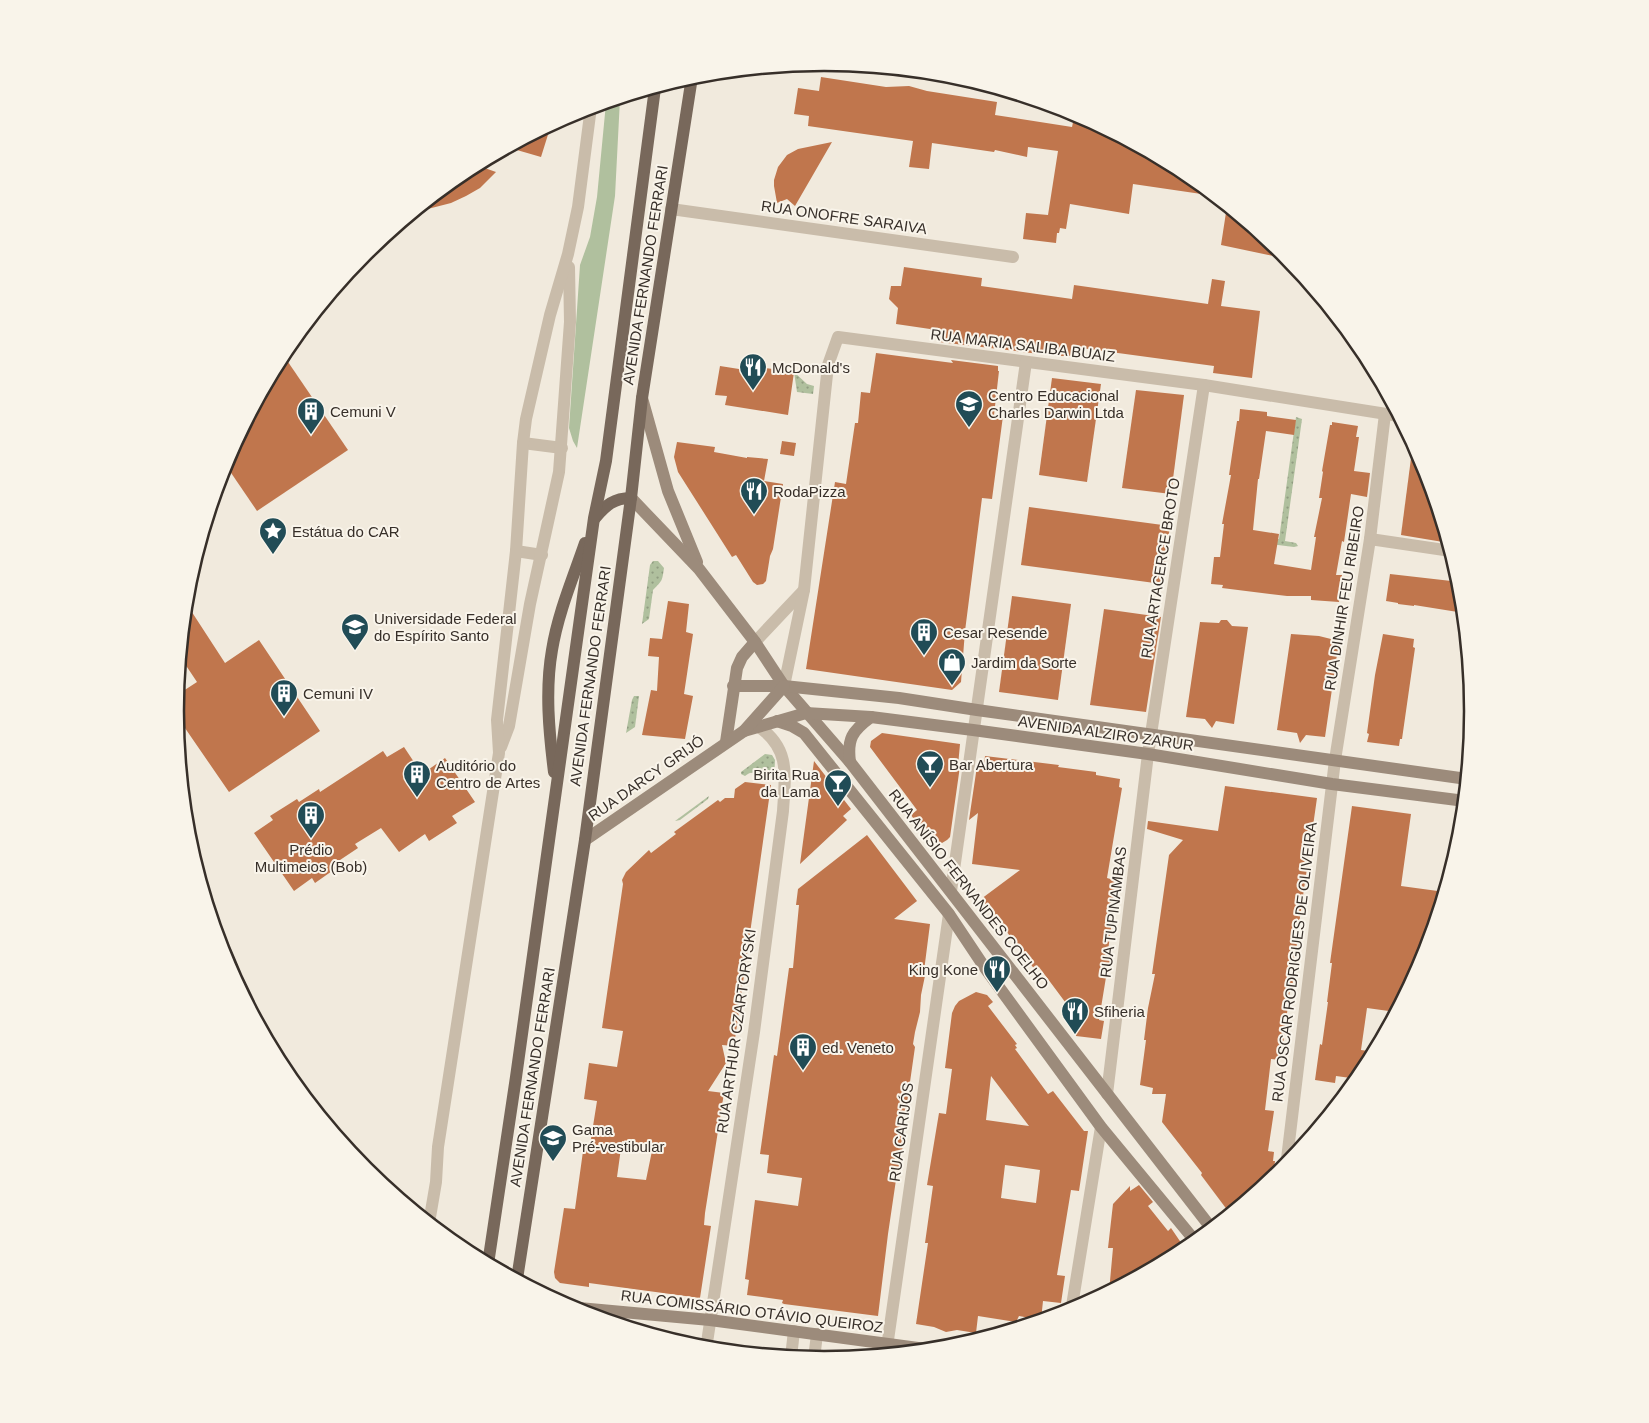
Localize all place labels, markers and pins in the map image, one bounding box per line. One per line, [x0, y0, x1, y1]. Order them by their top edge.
restaurant icon: McDonald's [738, 352, 768, 391]
place label: McDonald's [772, 359, 850, 376]
place label: Centro Educacional Charles Darwin Ltda [988, 387, 1125, 421]
school or university icon: Centro Educacional Charles Darwin Ltda [954, 389, 984, 428]
building icon: Cemuni V [296, 396, 326, 435]
place label: Cemuni V [330, 403, 396, 420]
restaurant icon: RodaPizza [739, 476, 769, 515]
place label: RodaPizza [773, 483, 846, 500]
place icon: Estátua do CAR [258, 516, 288, 555]
place label: Estátua do CAR [292, 523, 400, 540]
place label: Universidade Federal do Espírito Santo [374, 610, 517, 644]
school or university icon: Universidade Federal do Espírito Santo [340, 612, 370, 651]
building icon: Cesar Resende [909, 617, 939, 656]
place label: Cesar Resende [943, 624, 1047, 641]
shop icon: Jardim da Sorte [937, 647, 967, 686]
place label: Jardim da Sorte [971, 654, 1077, 671]
building icon: Cemuni IV [269, 678, 299, 717]
place label: Cemuni IV [303, 685, 373, 702]
bar icon: Bar Abertura [915, 749, 945, 788]
place label: Bar Abertura [949, 756, 1034, 773]
place label: Auditório do Centro de Artes [436, 757, 540, 791]
building icon: Auditório do Centro de Artes [402, 759, 432, 798]
place label: Birita Rua da Lama [753, 766, 820, 800]
bar icon: Birita Rua da Lama [823, 768, 853, 807]
building icon: Prédio Multimeios (Bob) [296, 800, 326, 839]
place label: Prédio Multimeios (Bob) [255, 841, 367, 875]
restaurant icon: King Kone [982, 954, 1012, 993]
place label: King Kone [909, 961, 978, 978]
restaurant icon: Sfiheria [1060, 996, 1090, 1035]
place label: Sfiheria [1094, 1003, 1146, 1020]
building icon: ed. Veneto [788, 1032, 818, 1071]
place label: ed. Veneto [822, 1039, 894, 1056]
place label: Gama Pré-vestibular [572, 1121, 665, 1155]
school or university icon: Gama Pré-vestibular [538, 1123, 568, 1162]

